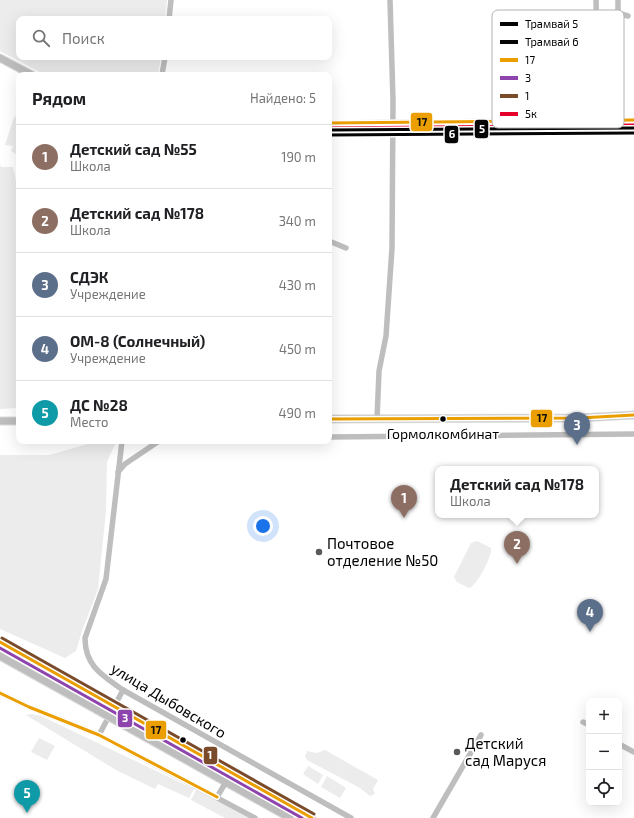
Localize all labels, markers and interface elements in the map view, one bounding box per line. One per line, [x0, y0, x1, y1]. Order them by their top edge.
legend [492, 10, 624, 128]
search box [16, 16, 332, 60]
text: Трамвай 5 [525, 17, 578, 30]
icon: search [30, 27, 52, 49]
text: Поиск [62, 29, 105, 47]
text: Трамвай 6 [525, 35, 579, 48]
text: 17 [525, 53, 535, 66]
text: 3 [525, 71, 531, 84]
text: Рядом [32, 88, 86, 108]
text: 1 [525, 89, 529, 102]
text: Найдено: 5 [250, 90, 316, 106]
text: 5к [525, 107, 537, 120]
line badge: 17 [410, 112, 433, 132]
text: 17 [417, 115, 427, 128]
line badge: 5 [474, 119, 489, 139]
text: 5 [479, 122, 485, 135]
line badge: 6 [444, 125, 459, 144]
text: 6 [449, 127, 456, 140]
text: Детский сад №55 [70, 140, 197, 158]
text: 1 [42, 149, 48, 165]
text: 190 m [281, 149, 316, 165]
text: Школа [70, 158, 111, 174]
text: Детский сад №178 [70, 204, 204, 222]
text: 2 [41, 213, 49, 229]
text: 340 m [279, 213, 316, 229]
text: Школа [70, 222, 111, 238]
text: СДЭК [70, 268, 108, 286]
text: 3 [41, 277, 49, 293]
text: 430 m [279, 277, 316, 293]
text: Учреждение [70, 286, 146, 302]
text: ОМ-8 (Солнечный) [70, 332, 205, 350]
text: 4 [41, 341, 49, 357]
text: 450 m [279, 341, 316, 357]
text: Учреждение [70, 350, 146, 366]
text: ДС №28 [70, 396, 128, 414]
text: 5 [41, 405, 49, 421]
text: 490 m [278, 405, 316, 421]
line badge: 17 [530, 409, 553, 428]
text: 17 [537, 411, 547, 424]
pin: 3 [564, 412, 590, 445]
text: Место [70, 414, 109, 430]
marker: Гормолкомбинат [438, 414, 448, 424]
place label: Гормолкомбинат [387, 425, 499, 442]
popup [435, 466, 599, 518]
text: Детский сад №178 [450, 475, 584, 493]
pin: 1 [391, 485, 417, 518]
text: Школа [450, 493, 491, 509]
your location [253, 516, 273, 536]
pin: 2 [504, 531, 530, 564]
place label: Почтовое отделение №50 [327, 534, 438, 569]
marker: Почтовое отделение №50 [314, 547, 324, 557]
pin: 4 [577, 599, 603, 632]
street label: улица Дыбовского [108, 658, 230, 742]
map controls [586, 698, 622, 806]
button: + [586, 698, 622, 734]
line badge: 3 [117, 709, 133, 728]
text: 3 [122, 711, 128, 724]
line badge: 17 [145, 720, 167, 740]
text: 17 [151, 723, 161, 736]
place label: Детский сад Маруся [465, 734, 546, 770]
button: − [586, 734, 622, 770]
unlabelled marker [178, 735, 188, 745]
line badge: 1 [203, 746, 218, 765]
marker: Детский сад Маруся [452, 747, 462, 757]
text: 1 [208, 748, 212, 761]
button: locate [586, 770, 622, 806]
pin: 5 [14, 780, 40, 813]

